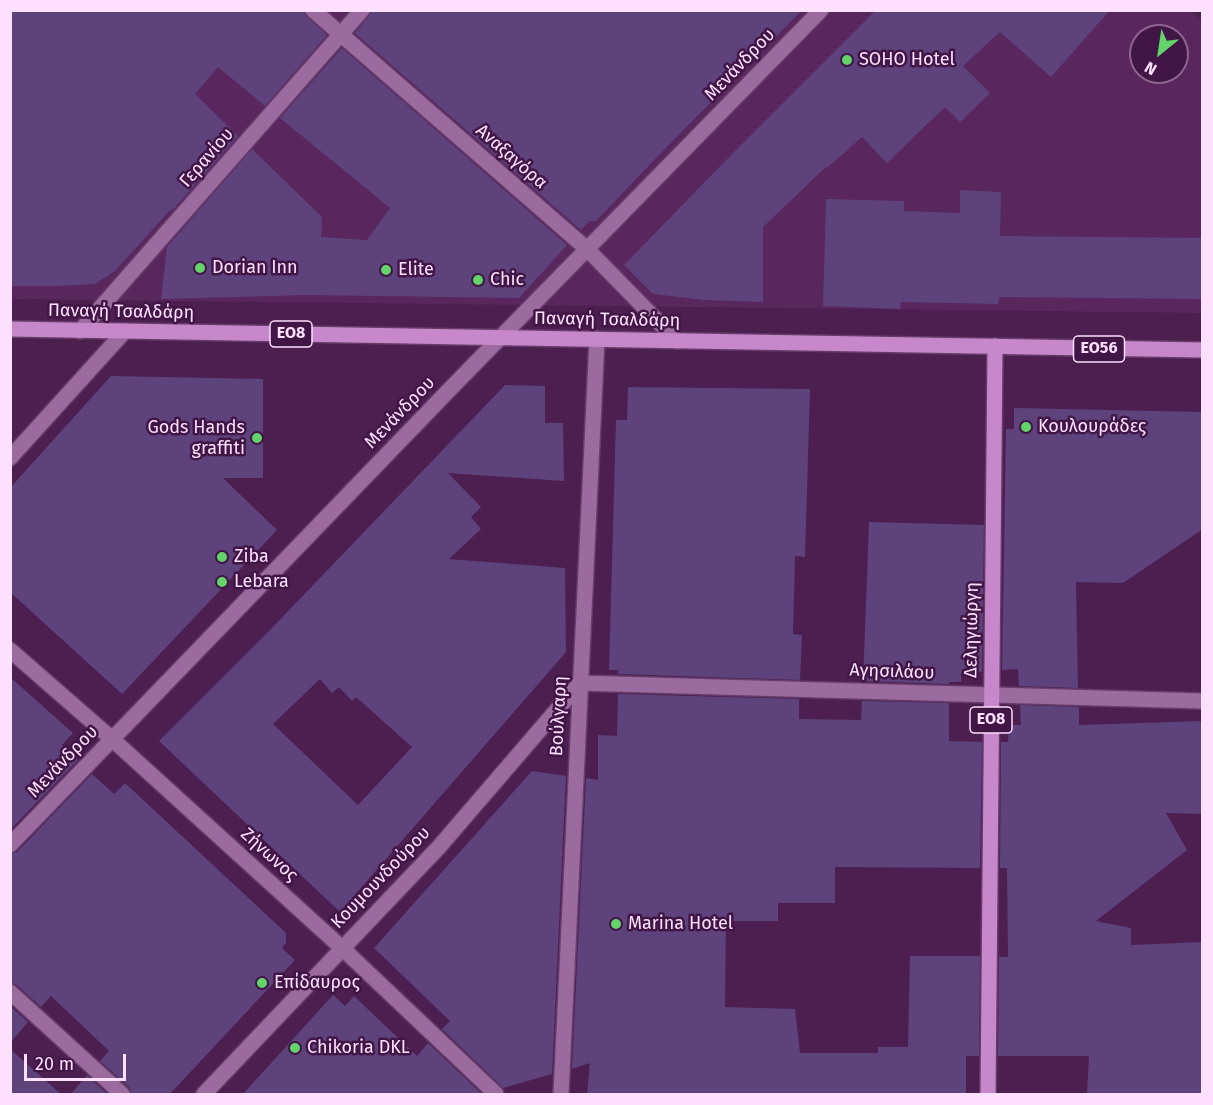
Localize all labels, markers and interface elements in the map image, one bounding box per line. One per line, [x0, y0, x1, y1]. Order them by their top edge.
street label: Μενάνδρου [700, 24, 780, 106]
north arrow [1129, 24, 1189, 84]
place label: SOHO Hotel [859, 49, 955, 71]
marker: SOHO Hotel [840, 53, 854, 67]
text: N [1141, 57, 1160, 79]
street label: Αναξαγόρα [471, 120, 551, 194]
street label: Γερανίου [175, 124, 239, 192]
place label: Dorian Inn [212, 257, 298, 279]
place label: Elite [398, 259, 434, 281]
marker: Dorian Inn [193, 261, 207, 275]
marker: Elite [379, 263, 393, 277]
place label: Chic [490, 269, 524, 291]
marker: Chic [471, 273, 485, 287]
street label: Παναγή Τσαλδάρη [48, 300, 194, 324]
street label: Παναγή Τσαλδάρη [534, 308, 680, 332]
road number: ΕΟ8 [270, 321, 312, 347]
road number: ΕΟ56 [1074, 336, 1124, 362]
street label: Μενάνδρου [360, 372, 440, 454]
place label: Κουλουράδες [1038, 416, 1146, 438]
place label: Gods Hands graffiti [147, 417, 245, 460]
marker: Κουλουράδες [1019, 420, 1033, 434]
marker: Gods Hands graffiti [250, 431, 264, 445]
place label: Ziba [234, 546, 269, 568]
marker: Ziba [215, 550, 229, 564]
place label: Lebara [234, 571, 289, 593]
marker: Lebara [215, 575, 229, 589]
street label: Δεληγιώργη [960, 582, 984, 678]
street label: Αγησιλάου [849, 660, 935, 684]
street label: Βούλγαρη [546, 675, 572, 757]
road number: ΕΟ8 [970, 707, 1012, 733]
street label: Μενάνδρου [23, 721, 103, 803]
street label: Κουμουνδούρου [327, 822, 435, 934]
street label: Ζήνωνος [236, 824, 302, 886]
place label: Marina Hotel [628, 913, 733, 935]
marker: Marina Hotel [609, 917, 623, 931]
place label: Επίδαυρος [274, 972, 360, 994]
marker: Επίδαυρος [255, 976, 269, 990]
place label: Chikoria DKL [307, 1037, 410, 1059]
marker: Chikoria DKL [288, 1041, 302, 1055]
scale bar [27, 1042, 129, 1080]
text: 20 m [35, 1053, 74, 1075]

